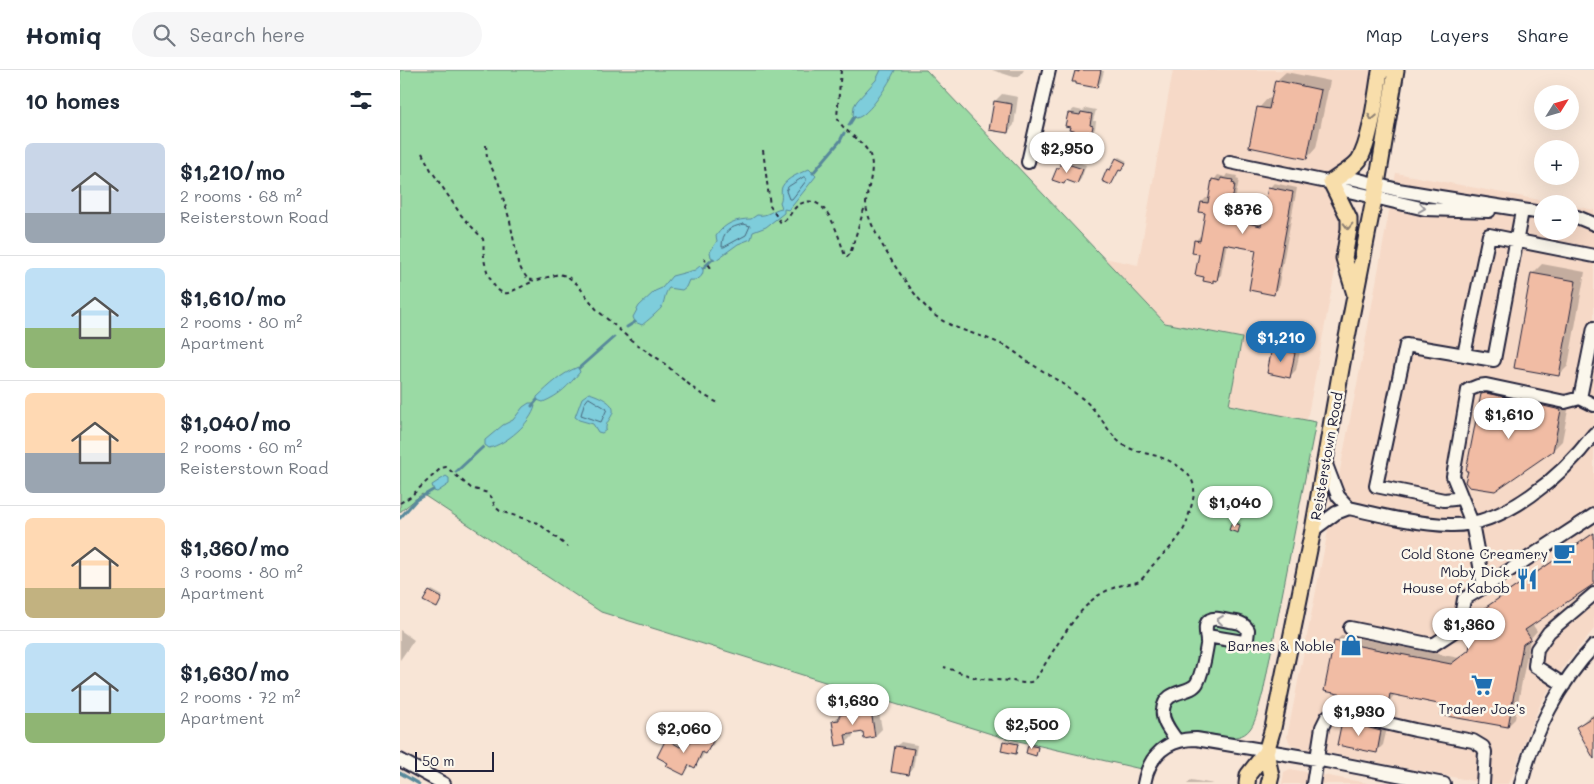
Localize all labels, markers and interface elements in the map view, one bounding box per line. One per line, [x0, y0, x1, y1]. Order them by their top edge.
search box [132, 12, 482, 57]
text: Homiq [25, 19, 102, 50]
icon: search [150, 21, 178, 49]
text: Search here [190, 22, 305, 47]
text: Map [1366, 23, 1402, 47]
text: Layers [1430, 23, 1489, 47]
text: Share [1517, 23, 1569, 47]
north arrow [1534, 85, 1579, 130]
map controls [1534, 85, 1579, 240]
icon: filters [347, 86, 375, 114]
text: 10 homes [25, 87, 120, 114]
one-way arrow [1367, 112, 1377, 121]
pin: $2,950 [1026, 132, 1108, 174]
text: $2,950 [1041, 137, 1094, 158]
button: + [1534, 140, 1579, 185]
text: $1,210/mo [180, 158, 285, 185]
icon: home [65, 163, 125, 223]
text: 2 rooms · 68 m² [180, 185, 302, 206]
pin: $876 [1213, 192, 1273, 235]
button: − [1534, 195, 1579, 240]
text: $876 [1224, 198, 1262, 219]
one-way arrow [1417, 203, 1426, 213]
text: Reisterstown Road [180, 206, 328, 227]
one-way arrow [1343, 222, 1354, 230]
text: $1,610/mo [180, 284, 286, 311]
icon: home [65, 288, 125, 348]
text: 2 rooms · 80 m² [180, 311, 302, 332]
pin: $1,210 [1240, 320, 1322, 363]
text: $1,210 [1257, 326, 1305, 347]
text: Apartment [180, 332, 265, 353]
street label: Reisterstown Road [1305, 390, 1347, 522]
pin: $1,610 [1468, 398, 1550, 440]
text: $1,610 [1485, 403, 1533, 424]
text: $1,040/mo [180, 409, 291, 436]
icon: home [65, 413, 125, 473]
text: 2 rooms · 60 m² [180, 436, 302, 457]
text: Reisterstown Road [180, 457, 328, 478]
pin: $1,040 [1194, 486, 1276, 528]
text: $1,040 [1209, 491, 1261, 512]
text: $1,360/mo [180, 534, 289, 561]
icon: home [65, 538, 125, 598]
cafe icon: Cold Stone Creamery [1551, 540, 1577, 566]
place label: Cold Stone Creamery [1401, 544, 1548, 563]
text: 3 rooms · 80 m² [180, 561, 303, 582]
place label: Moby Dick House of Kabob [1403, 562, 1510, 597]
restaurant icon: Moby Dick House of Kabob [1514, 566, 1540, 592]
text: Apartment [180, 582, 265, 603]
pin: $1,360 [1428, 608, 1510, 650]
text: $1,360 [1443, 613, 1495, 634]
one-way arrow [1215, 615, 1223, 626]
shop icon: Barnes & Noble [1338, 632, 1364, 658]
place label: Barnes & Noble [1228, 636, 1334, 655]
text: $1,630/mo [180, 659, 289, 686]
icon: home [65, 663, 125, 723]
supermarket icon: Trader Joe's [1469, 672, 1495, 698]
pin: $1,630 [812, 684, 894, 726]
text: 2 rooms · 72 m² [180, 686, 301, 707]
text: $1,630 [827, 689, 879, 710]
pin: $1,930 [1318, 694, 1400, 737]
place label: Trader Joe's [1438, 699, 1526, 718]
text: $1,930 [1333, 700, 1385, 721]
text: Apartment [180, 707, 265, 728]
pin: $2,500 [991, 708, 1073, 750]
pin: $2,060 [643, 712, 725, 754]
text: $2,500 [1005, 713, 1059, 734]
text: $2,060 [657, 717, 711, 738]
scale bar [415, 749, 494, 772]
text: 50 m [422, 751, 454, 770]

